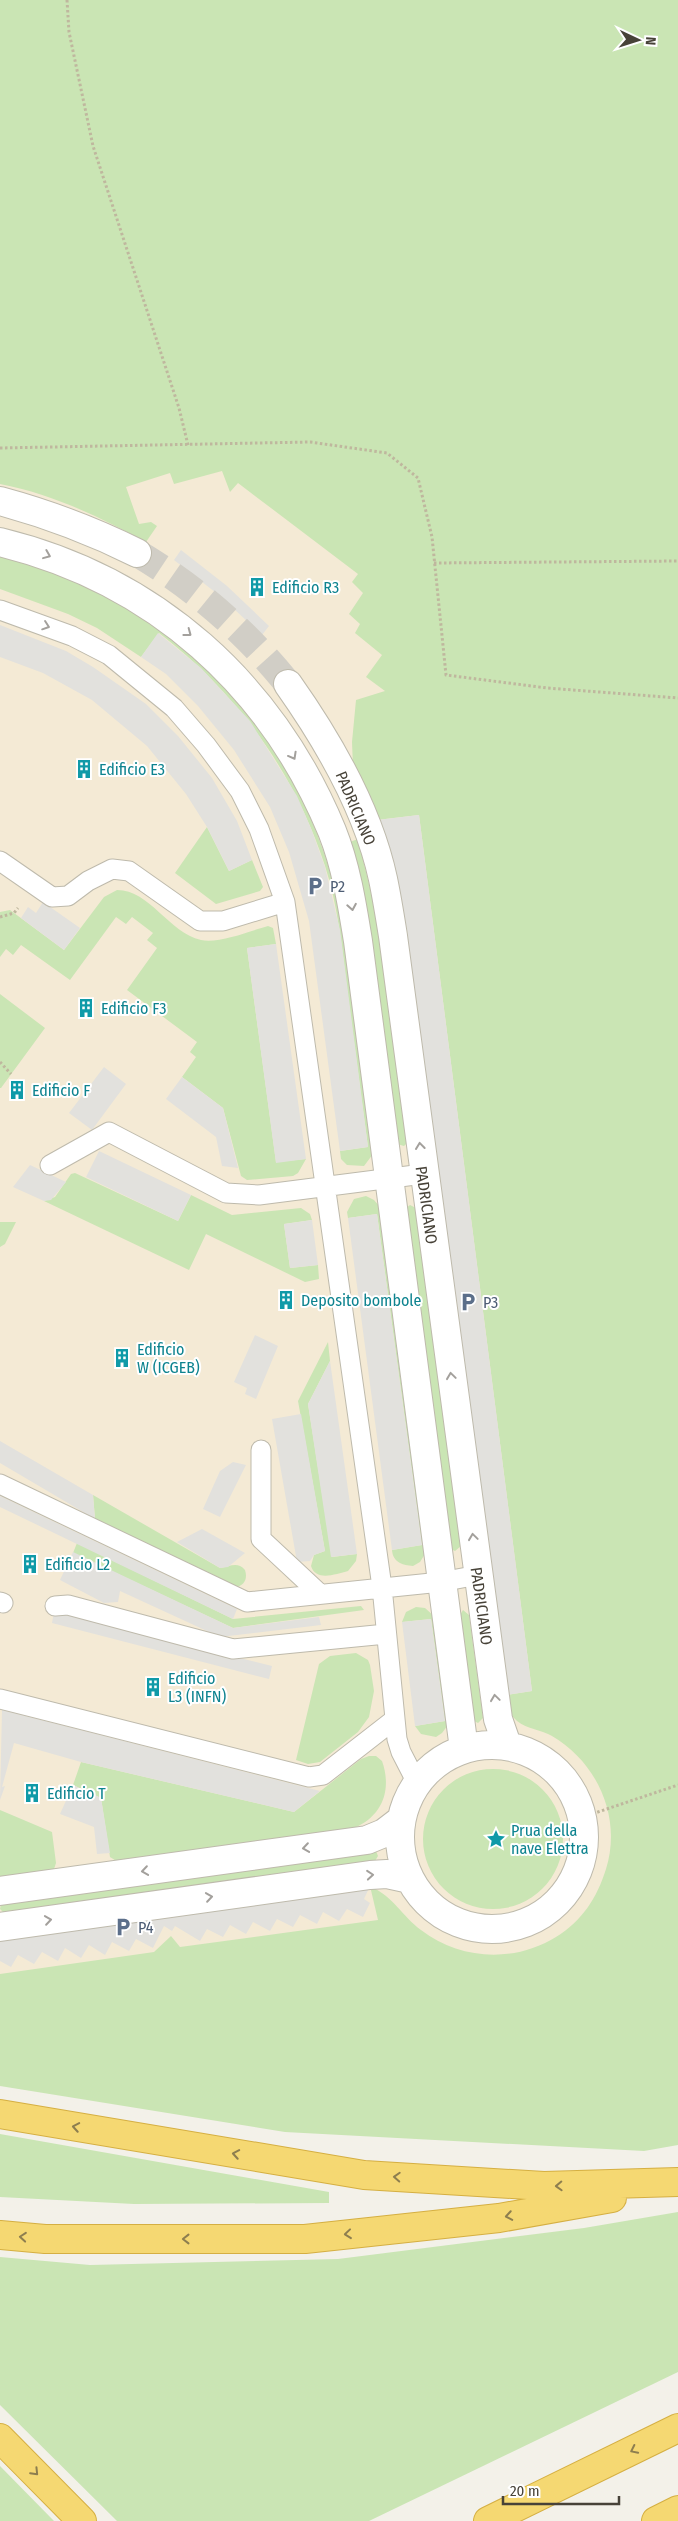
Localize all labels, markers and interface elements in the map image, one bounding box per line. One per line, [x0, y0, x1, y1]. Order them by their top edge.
north arrow [613, 15, 663, 65]
text: N [642, 36, 659, 46]
one-way arrow [42, 549, 51, 559]
building icon: Edificio R3 [246, 576, 268, 598]
place label: Edificio R3 [272, 578, 339, 597]
one-way arrow [41, 621, 50, 631]
one-way arrow [182, 628, 191, 636]
one-way arrow [287, 751, 297, 760]
building icon: Edificio E3 [73, 758, 95, 780]
place label: Edificio E3 [99, 760, 165, 779]
street label: PADRICIANO [331, 768, 380, 848]
parking icon: P2 [304, 875, 326, 897]
place label: P2 [330, 877, 345, 896]
one-way arrow [347, 902, 357, 911]
building icon: Edificio F3 [75, 997, 97, 1019]
place label: Edificio F3 [101, 999, 166, 1018]
building icon: Edificio F [6, 1079, 28, 1101]
place label: Edificio F [32, 1081, 90, 1100]
one-way arrow [415, 1142, 426, 1150]
street label: PADRICIANO [412, 1165, 441, 1245]
building icon: Deposito bombole [275, 1289, 297, 1311]
place label: Deposito bombole [301, 1291, 421, 1310]
parking icon: P3 [457, 1291, 479, 1313]
place label: P3 [483, 1293, 498, 1312]
place label: Edificio W (ICGEB) [137, 1340, 200, 1377]
building icon: Edificio W (ICGEB) [111, 1347, 133, 1369]
one-way arrow [446, 1372, 456, 1381]
one-way arrow [468, 1533, 478, 1542]
building icon: Edificio L2 [19, 1553, 41, 1575]
place label: Edificio L2 [45, 1555, 110, 1574]
street label: PADRICIANO [467, 1566, 496, 1646]
place label: Edificio L3 (INFN) [168, 1669, 226, 1706]
building icon: Edificio L3 (INFN) [142, 1676, 164, 1698]
one-way arrow [490, 1694, 500, 1703]
building icon: Edificio T [21, 1782, 43, 1804]
place label: Edificio T [47, 1784, 106, 1803]
place label: Prua della nave Elettra [511, 1821, 589, 1858]
place icon: Prua della nave Elettra [485, 1828, 507, 1850]
one-way arrow [302, 1842, 310, 1853]
one-way arrow [141, 1865, 149, 1876]
one-way arrow [366, 1870, 374, 1881]
one-way arrow [205, 1893, 214, 1903]
one-way arrow [45, 1915, 53, 1926]
parking icon: P4 [112, 1916, 134, 1938]
place label: P4 [138, 1918, 154, 1937]
one-way arrow [72, 2122, 81, 2132]
one-way arrow [232, 2149, 241, 2159]
one-way arrow [393, 2172, 401, 2183]
one-way arrow [555, 2181, 563, 2191]
one-way arrow [505, 2210, 514, 2220]
one-way arrow [343, 2228, 351, 2239]
one-way arrow [19, 2232, 27, 2243]
one-way arrow [181, 2234, 189, 2244]
one-way arrow [630, 2443, 639, 2454]
one-way arrow [29, 2466, 38, 2475]
scale bar [503, 2474, 619, 2506]
text: 20 m [510, 2482, 540, 2500]

